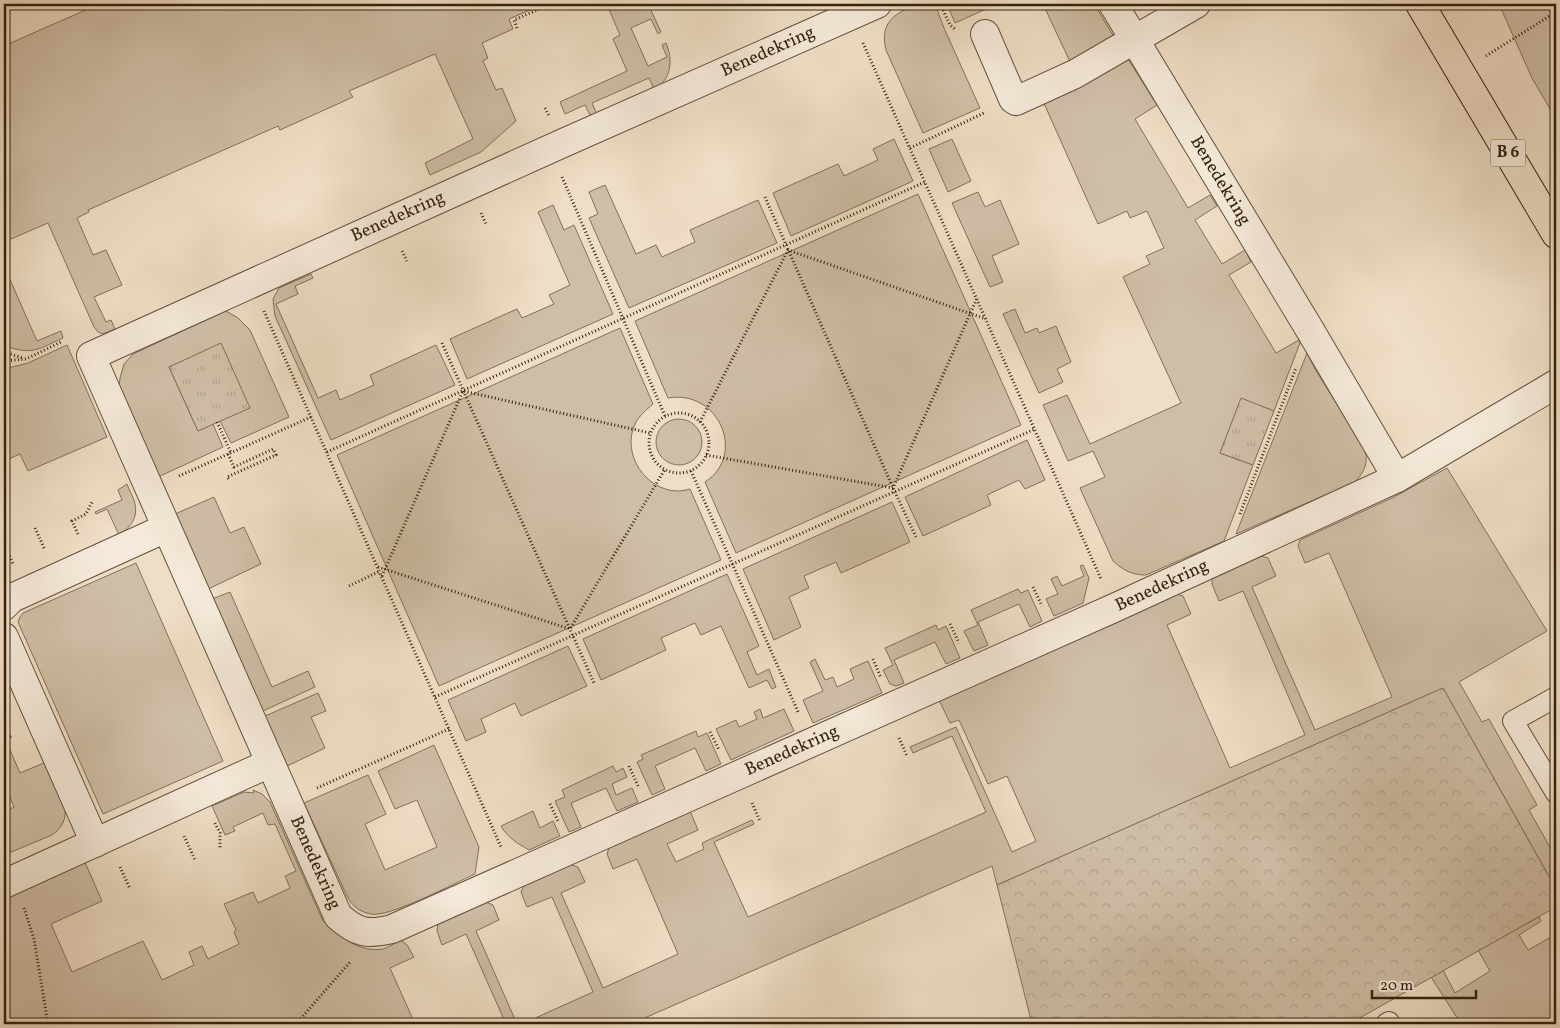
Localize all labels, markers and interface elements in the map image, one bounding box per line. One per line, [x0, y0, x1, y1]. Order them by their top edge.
street label: Benedekring [717, 20, 819, 84]
street label: Benedekring [1183, 132, 1257, 230]
road number: B 6 [1490, 140, 1526, 167]
street label: Benedekring [347, 185, 449, 249]
street label: Benedekring [1111, 553, 1213, 619]
street label: Benedekring [741, 719, 843, 783]
street label: Benedekring [283, 812, 347, 914]
scale bar [1372, 968, 1476, 1000]
text: 20 m [1380, 976, 1413, 997]

